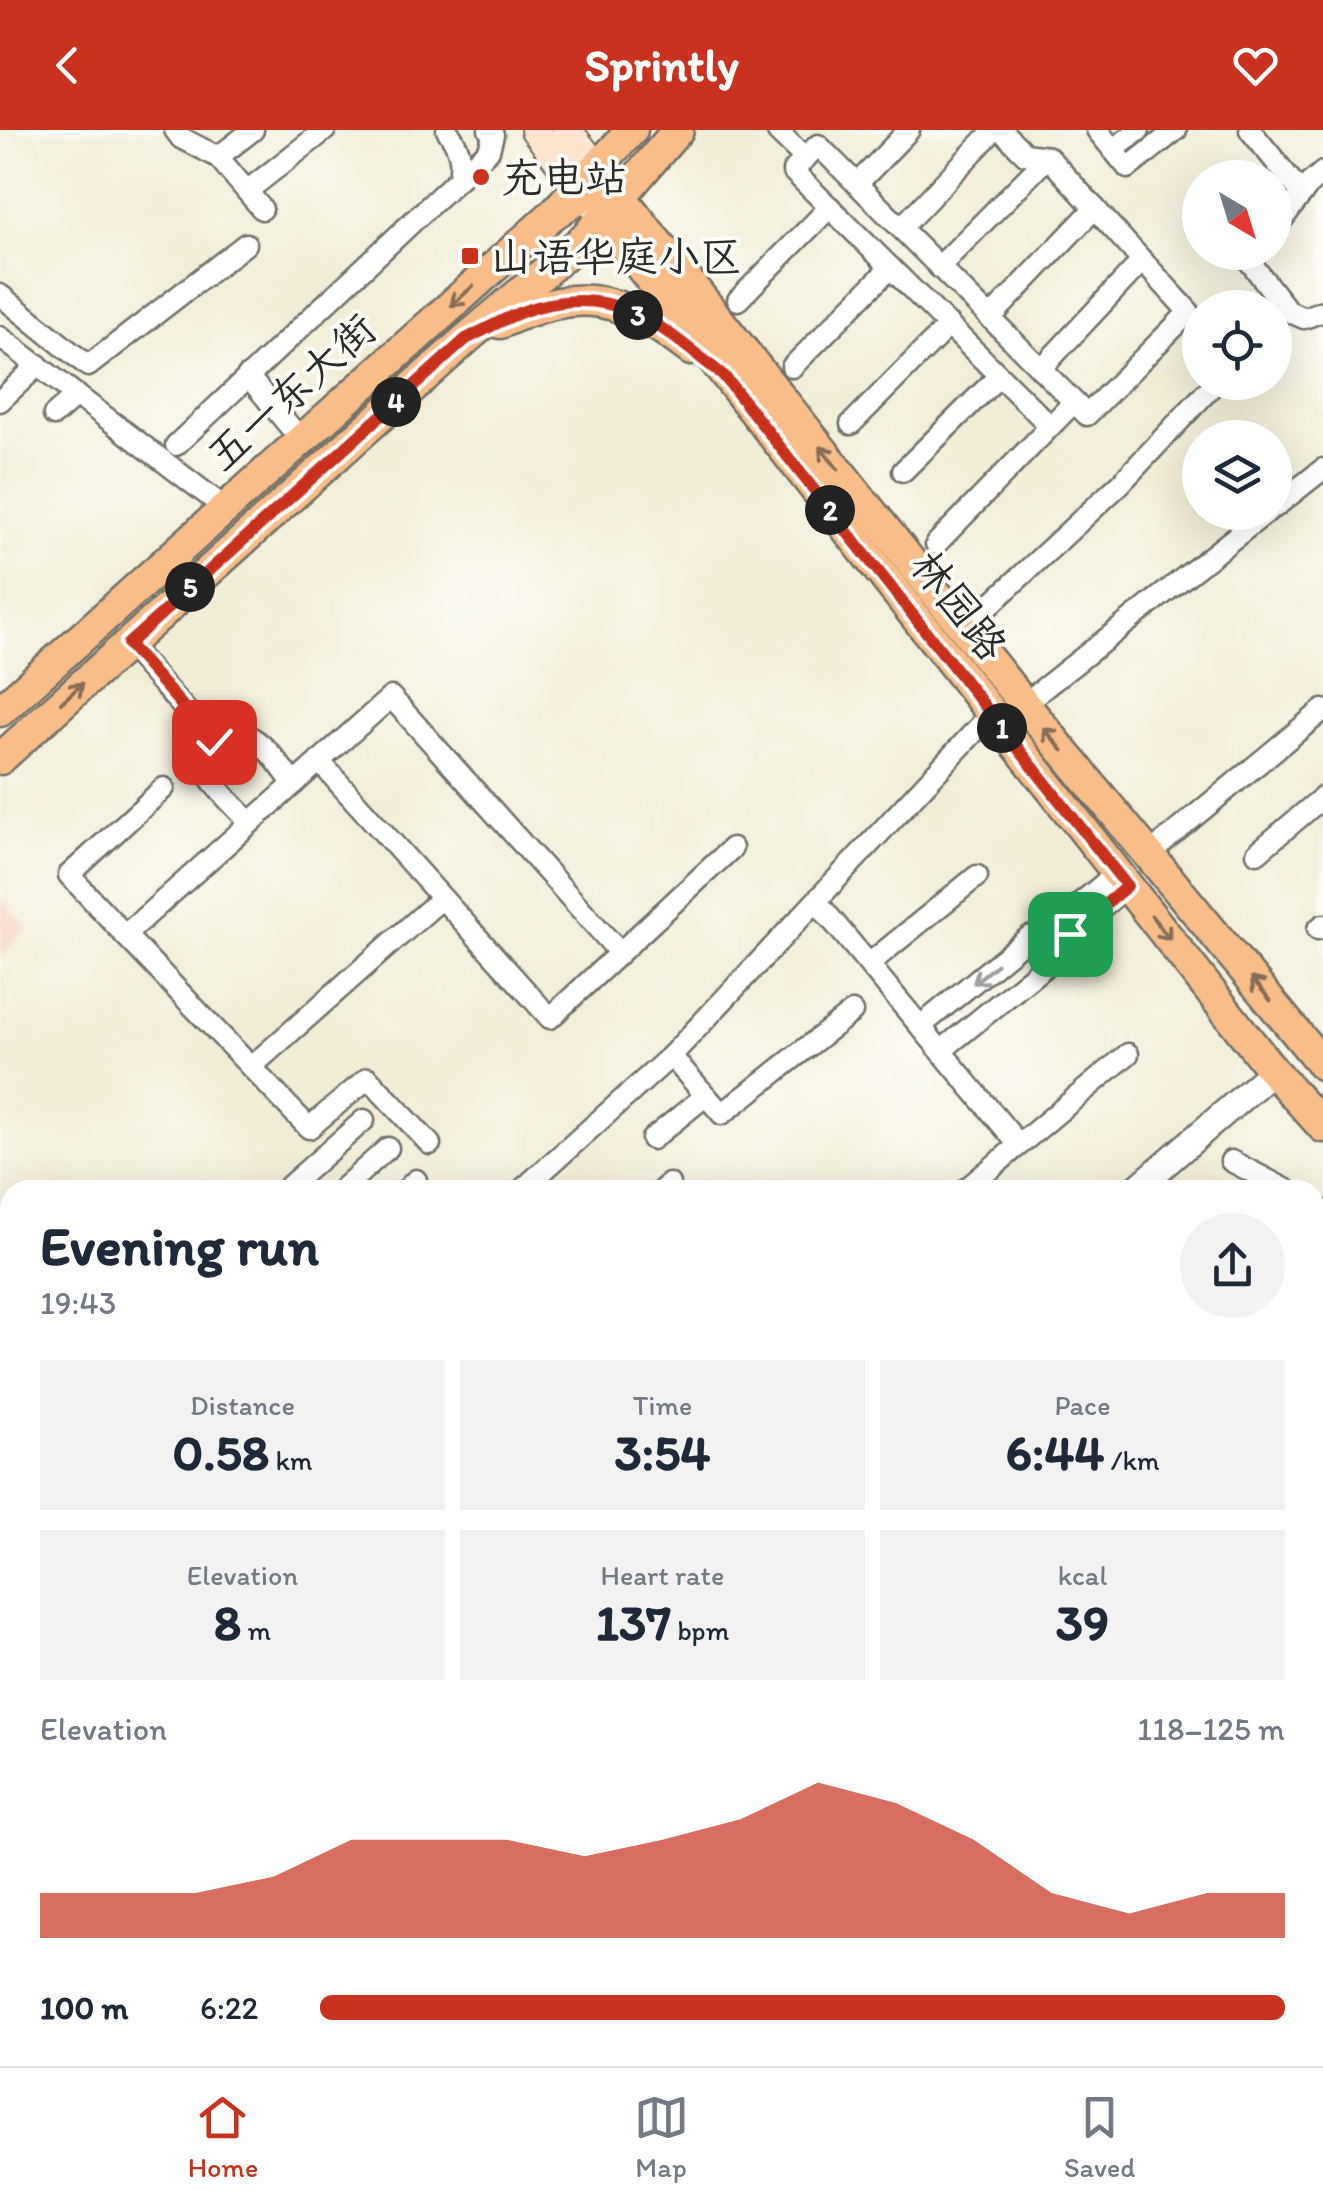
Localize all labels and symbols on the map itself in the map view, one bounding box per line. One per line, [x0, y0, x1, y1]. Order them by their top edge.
place label: 充电站 [501, 152, 627, 203]
north arrow [1182, 160, 1292, 270]
marker: 充电站 [470, 166, 492, 188]
place label: 山语华庭小区 [490, 231, 742, 282]
marker: 山语华庭小区 [459, 245, 481, 267]
one-way arrow [450, 284, 475, 307]
pin: 3 [613, 290, 663, 340]
street label: 五一东大街 [196, 303, 386, 481]
pin: 4 [371, 377, 421, 427]
one-way arrow [818, 445, 839, 472]
pin: 2 [805, 485, 855, 535]
street label: 林园路 [900, 540, 1018, 670]
pin: 5 [165, 562, 215, 612]
one-way arrow [59, 682, 84, 705]
pin [172, 700, 257, 785]
pin: 1 [977, 703, 1027, 753]
one-way arrow [1043, 727, 1065, 753]
pin [1028, 892, 1113, 977]
one-way arrow [1150, 915, 1172, 941]
one-way arrow [972, 963, 998, 985]
one-way arrow [1250, 977, 1272, 1003]

